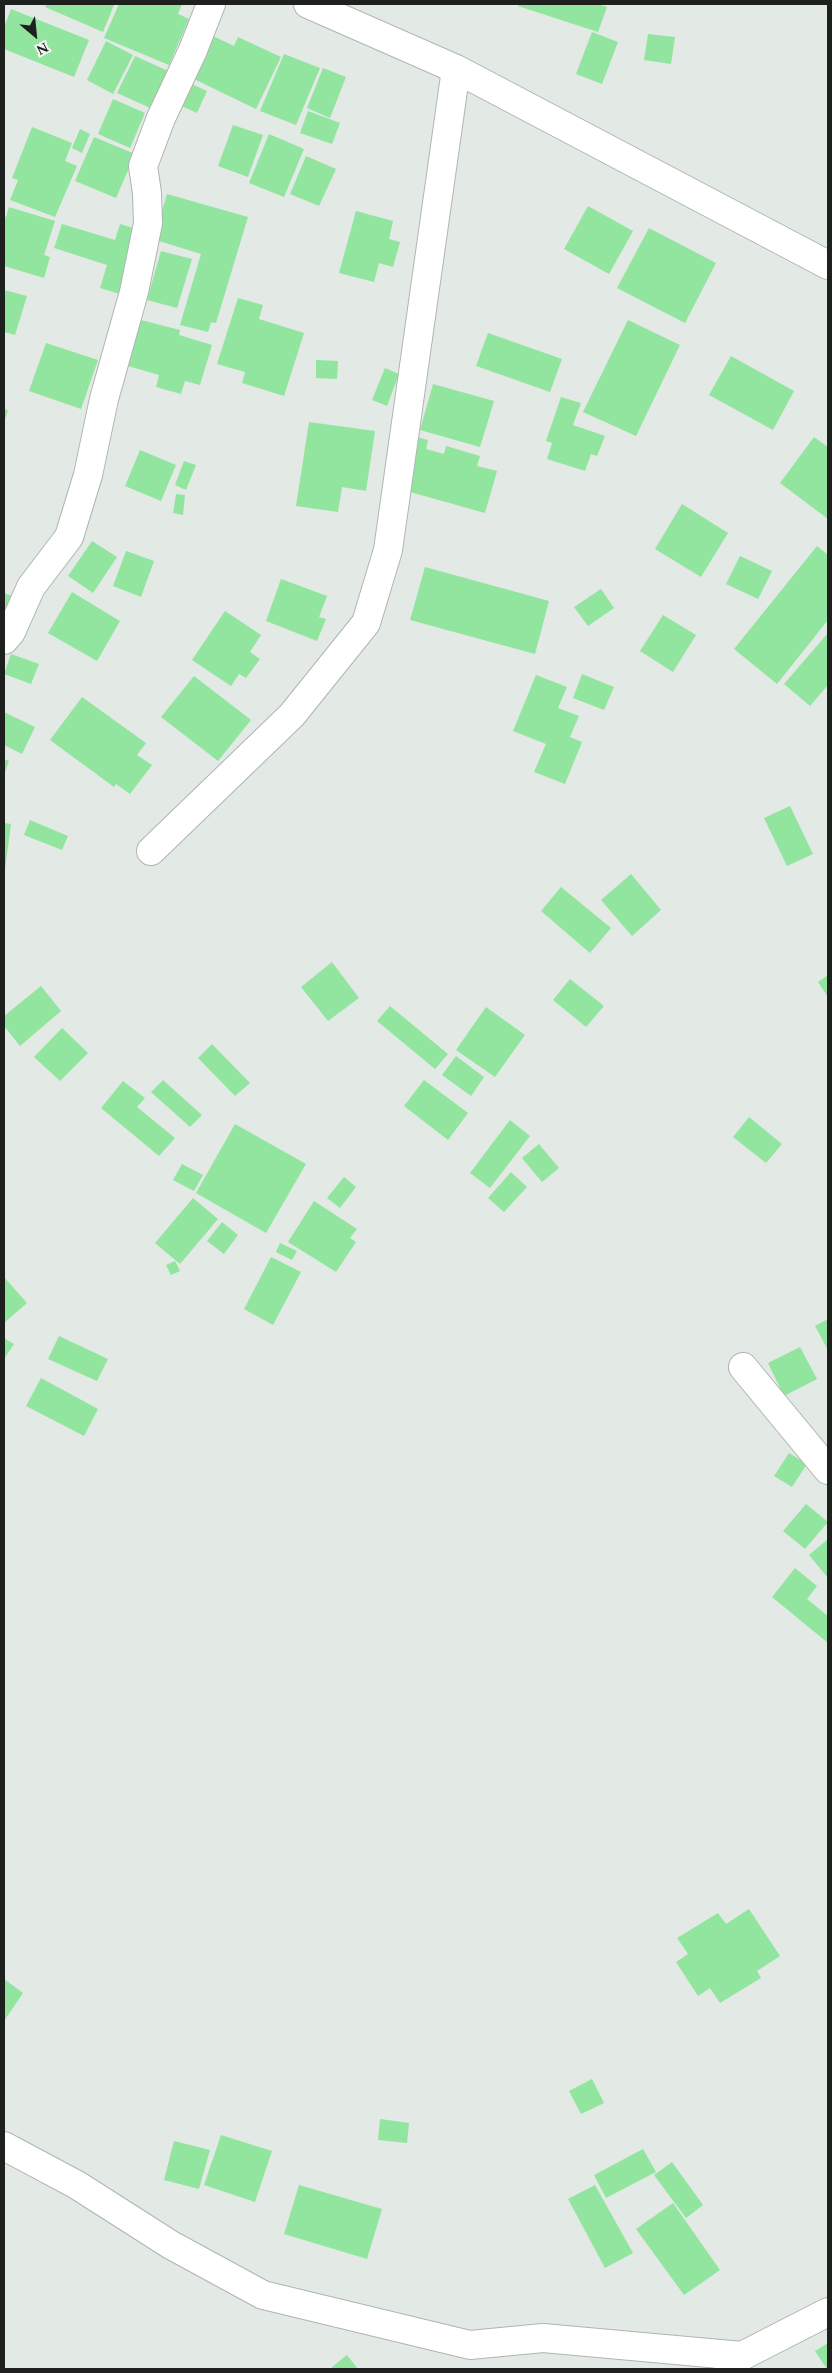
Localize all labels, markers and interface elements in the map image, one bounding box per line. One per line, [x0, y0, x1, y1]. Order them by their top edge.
north arrow [10, 10, 60, 60]
text: N [32, 37, 52, 61]

